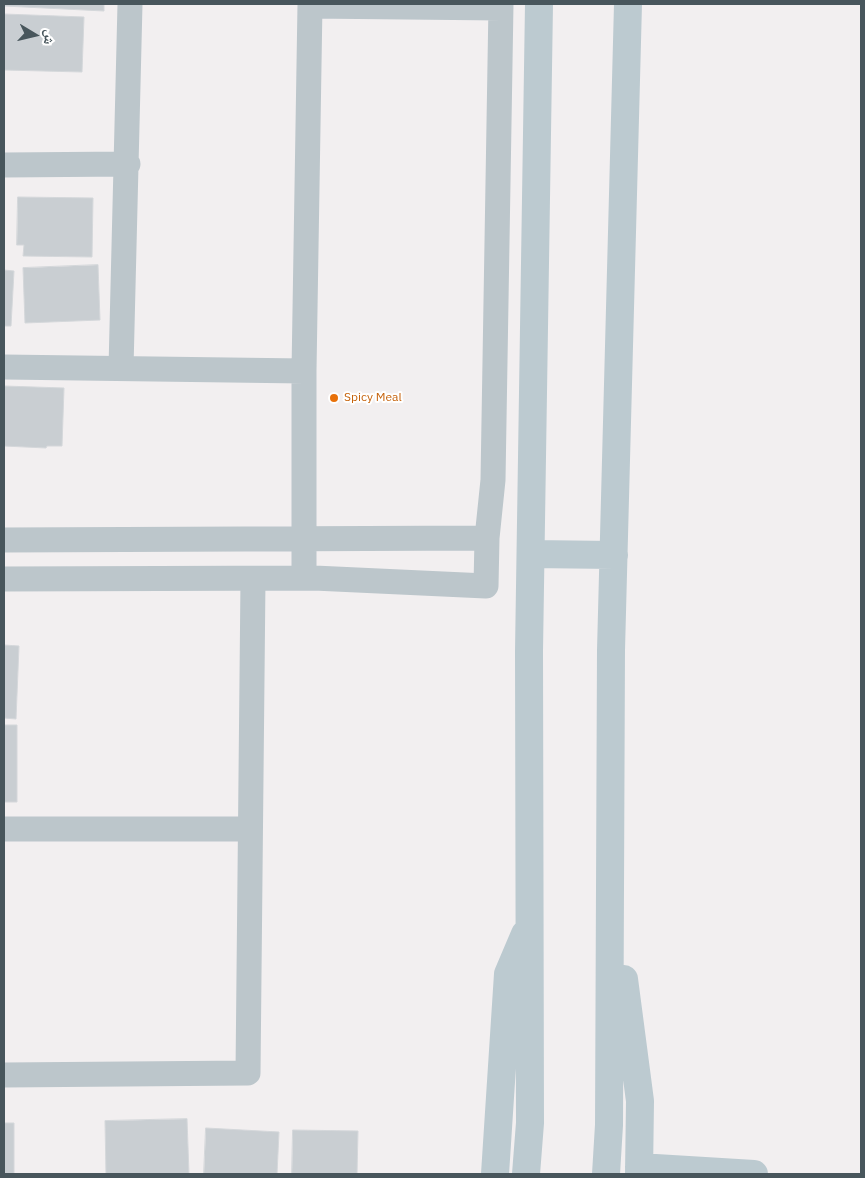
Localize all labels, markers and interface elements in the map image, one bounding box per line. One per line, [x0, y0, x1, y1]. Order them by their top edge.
north arrow [10, 10, 60, 60]
text: ش [40, 29, 60, 46]
place label: Spicy Meal [344, 391, 402, 405]
marker: Spicy Meal [328, 392, 340, 404]

